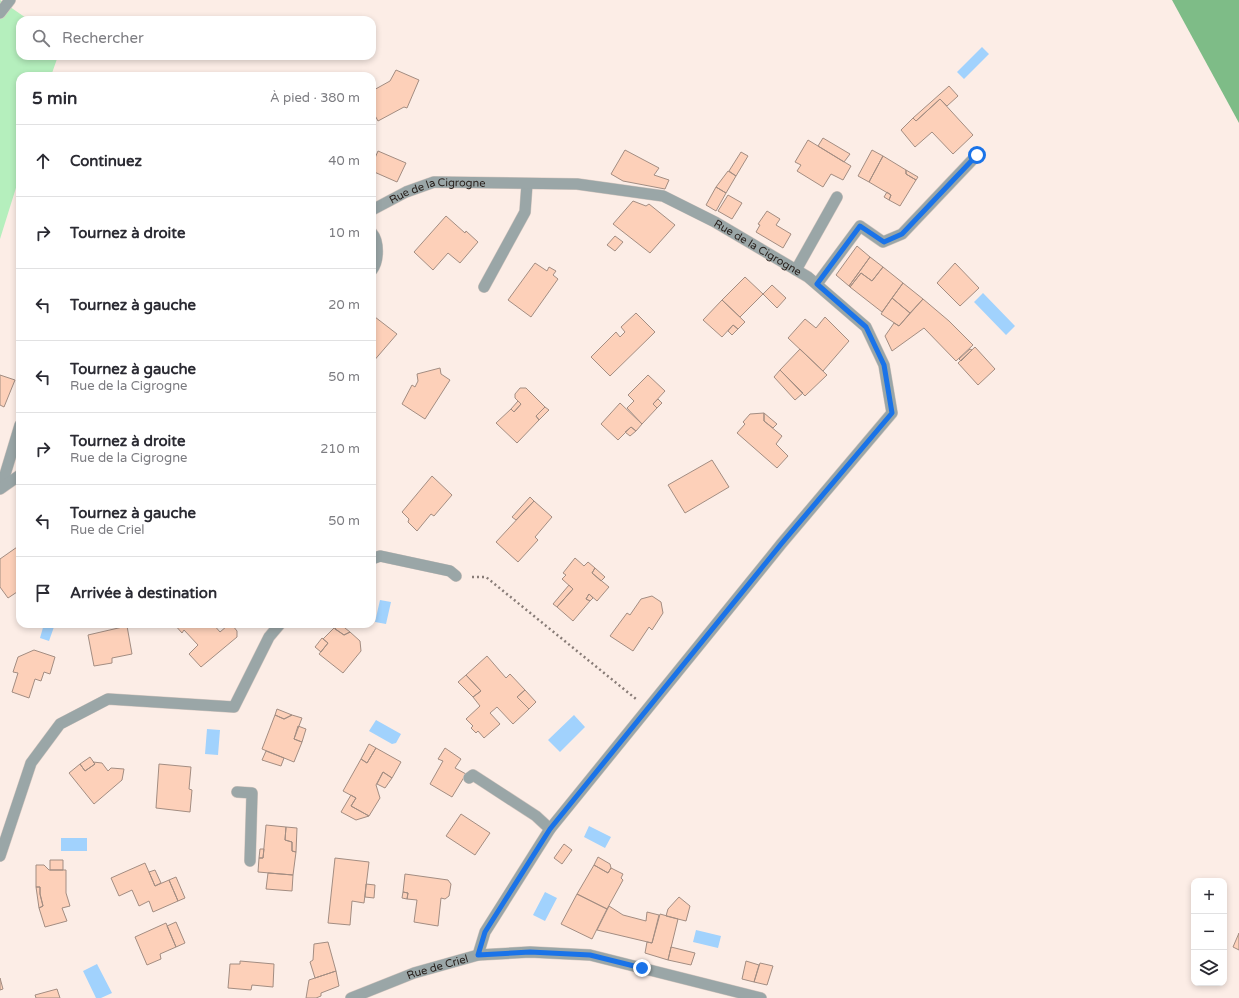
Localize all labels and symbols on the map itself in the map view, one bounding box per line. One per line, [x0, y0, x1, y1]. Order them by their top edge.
route start [968, 146, 986, 164]
street label: Rue de la Cigrogne [387, 176, 486, 206]
street label: Rue de la Cigrogne [712, 216, 804, 278]
street label: Rue de Criel [405, 952, 470, 982]
route end [633, 959, 651, 977]

